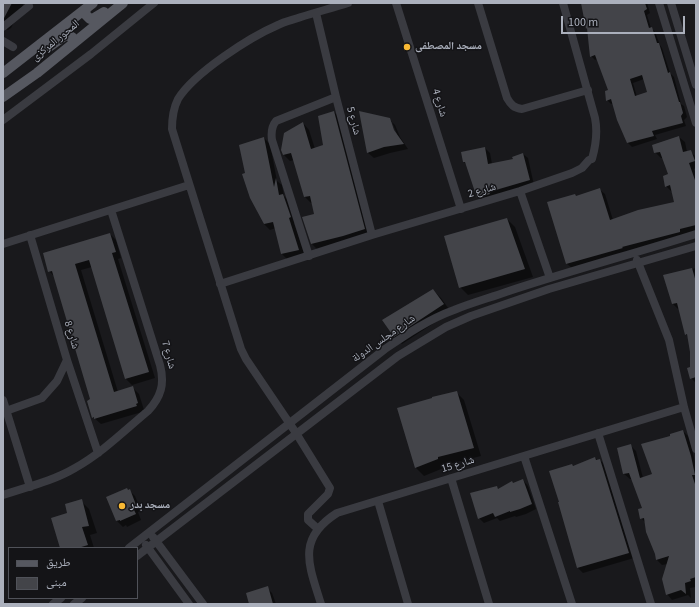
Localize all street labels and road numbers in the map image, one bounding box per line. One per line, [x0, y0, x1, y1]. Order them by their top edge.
street label: المحور المركزى [29, 18, 83, 64]
street label: شارع 4 [429, 87, 449, 119]
street label: شارع 5 [343, 105, 363, 137]
street label: شارع 2 [466, 181, 498, 201]
street label: شارع مجلس الدولة [350, 312, 418, 366]
street label: شارع 8 [61, 319, 81, 351]
street label: شارع 7 [158, 339, 178, 371]
street label: شارع 15 [440, 454, 476, 476]

